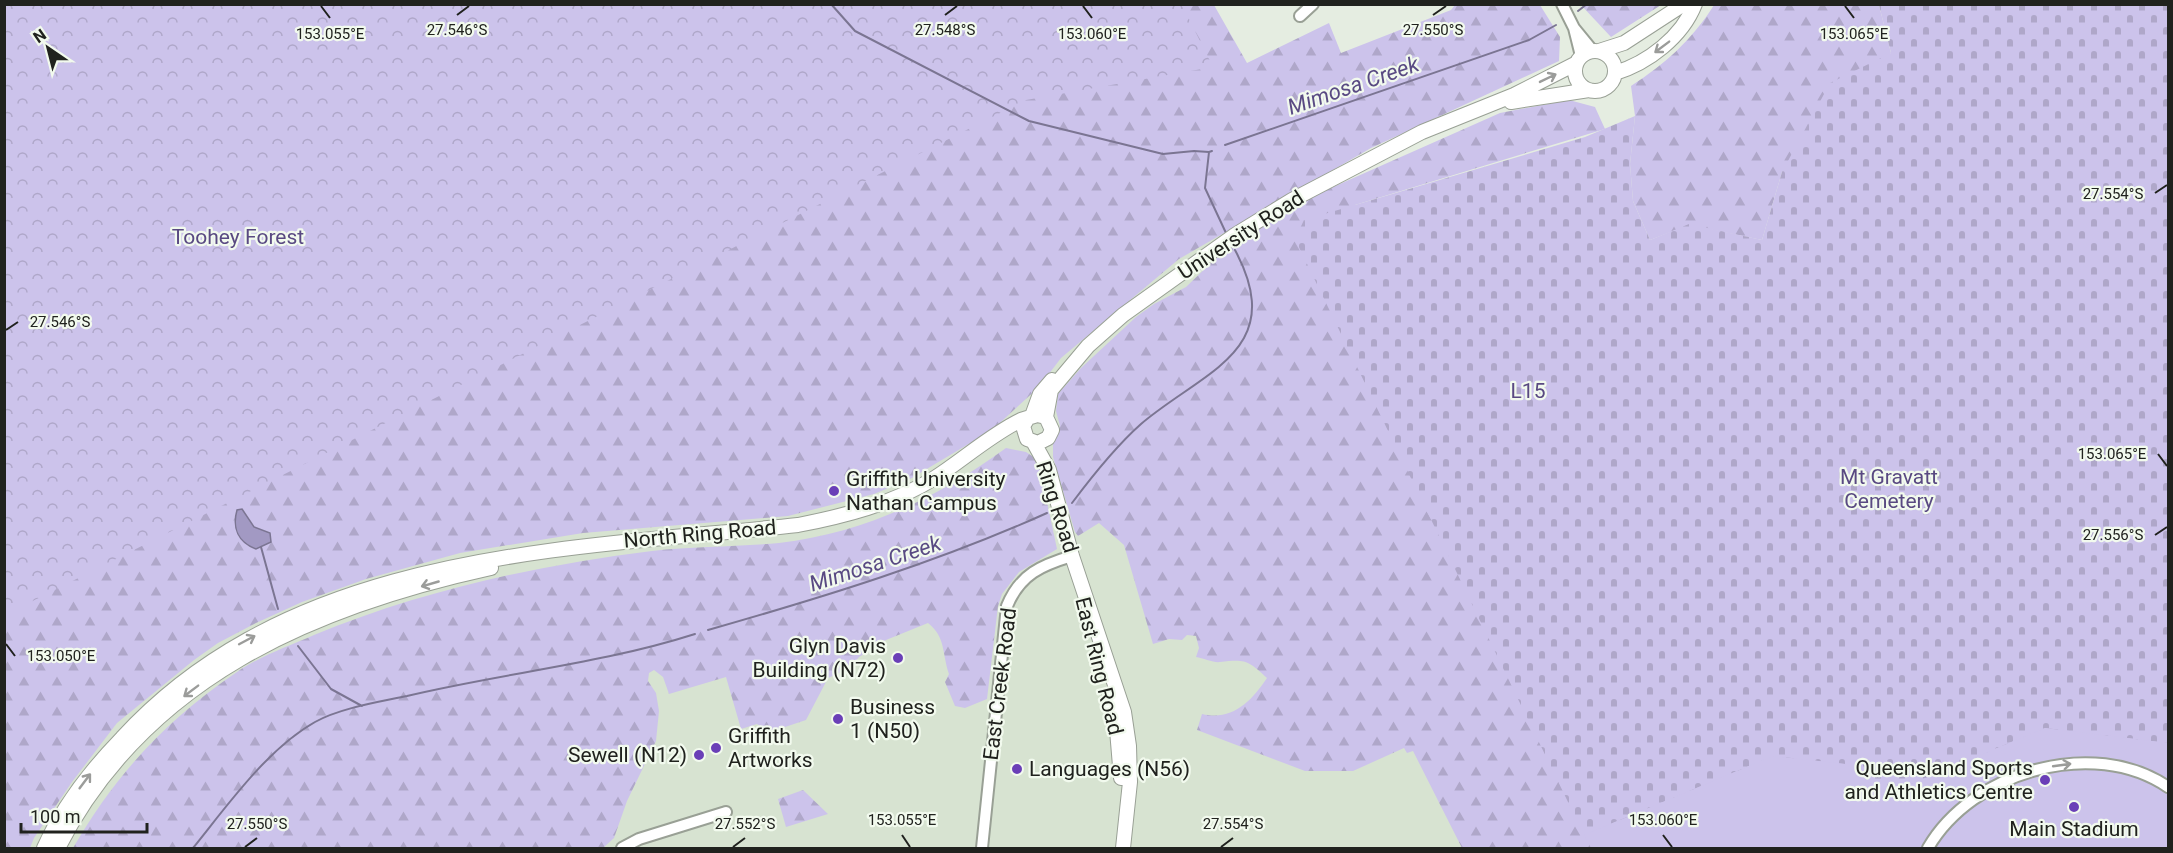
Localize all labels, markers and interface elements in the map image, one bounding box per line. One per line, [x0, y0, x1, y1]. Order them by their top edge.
north arrow [18, 18, 78, 78]
text: 27.546°S [427, 21, 487, 39]
text: 27.548°S [915, 21, 975, 39]
text: 27.550°S [1403, 21, 1463, 39]
text: N [30, 25, 50, 47]
text: 153.055°E [296, 25, 365, 43]
text: 153.060°E [1058, 25, 1127, 43]
text: 153.065°E [1820, 25, 1889, 43]
one-way arrow [1655, 41, 1671, 53]
water label: Mimosa Creek [1284, 51, 1423, 120]
one-way arrow [1539, 71, 1557, 83]
text: 27.554°S [2083, 185, 2143, 203]
street label: University Road [1174, 186, 1308, 284]
park label: Toohey Forest [172, 225, 304, 249]
text: 27.546°S [30, 313, 90, 331]
park label: L15 [1511, 379, 1545, 403]
text: 153.065°E [2078, 445, 2147, 463]
street label: Ring Road [1031, 458, 1083, 556]
park label: Mt Gravatt Cemetery [1840, 465, 1938, 513]
place label: Griffith University Nathan Campus [846, 467, 1006, 515]
marker: Griffith University Nathan Campus [827, 484, 841, 498]
street label: North Ring Road [623, 515, 777, 553]
text: 27.556°S [2083, 526, 2143, 544]
water label: Mimosa Creek [806, 530, 945, 597]
one-way arrow [421, 579, 440, 590]
street label: East Ring Road [1070, 595, 1128, 737]
street label: East Creek Road [979, 607, 1021, 761]
one-way arrow [237, 634, 255, 645]
place label: Glyn Davis Building (N72) [752, 634, 886, 682]
text: 153.050°E [27, 647, 96, 665]
marker: Glyn Davis Building (N72) [891, 651, 905, 665]
one-way arrow [183, 685, 199, 698]
place label: Business 1 (N50) [850, 695, 935, 743]
marker: Business 1 (N50) [831, 712, 845, 726]
place label: Griffith Artworks [728, 724, 813, 772]
marker: Griffith Artworks [709, 741, 723, 755]
place label: Sewell (N12) [568, 743, 687, 767]
marker: Sewell (N12) [692, 748, 706, 762]
place label: Queensland Sports and Athletics Centre [1844, 756, 2033, 804]
place label: Languages (N56) [1029, 757, 1190, 781]
one-way arrow [2052, 760, 2072, 771]
marker: Languages (N56) [1010, 762, 1024, 776]
marker: Queensland Sports and Athletics Centre [2038, 773, 2052, 787]
one-way arrow [79, 774, 92, 790]
scale bar [21, 796, 147, 834]
marker: Main Stadium [2067, 800, 2081, 814]
text: 100 m [30, 806, 81, 827]
text: 153.055°E [868, 811, 937, 829]
text: 153.060°E [1629, 811, 1698, 829]
text: 27.550°S [227, 815, 287, 833]
text: 27.552°S [715, 815, 775, 833]
text: 27.554°S [1203, 815, 1263, 833]
place label: Main Stadium [2009, 817, 2139, 841]

